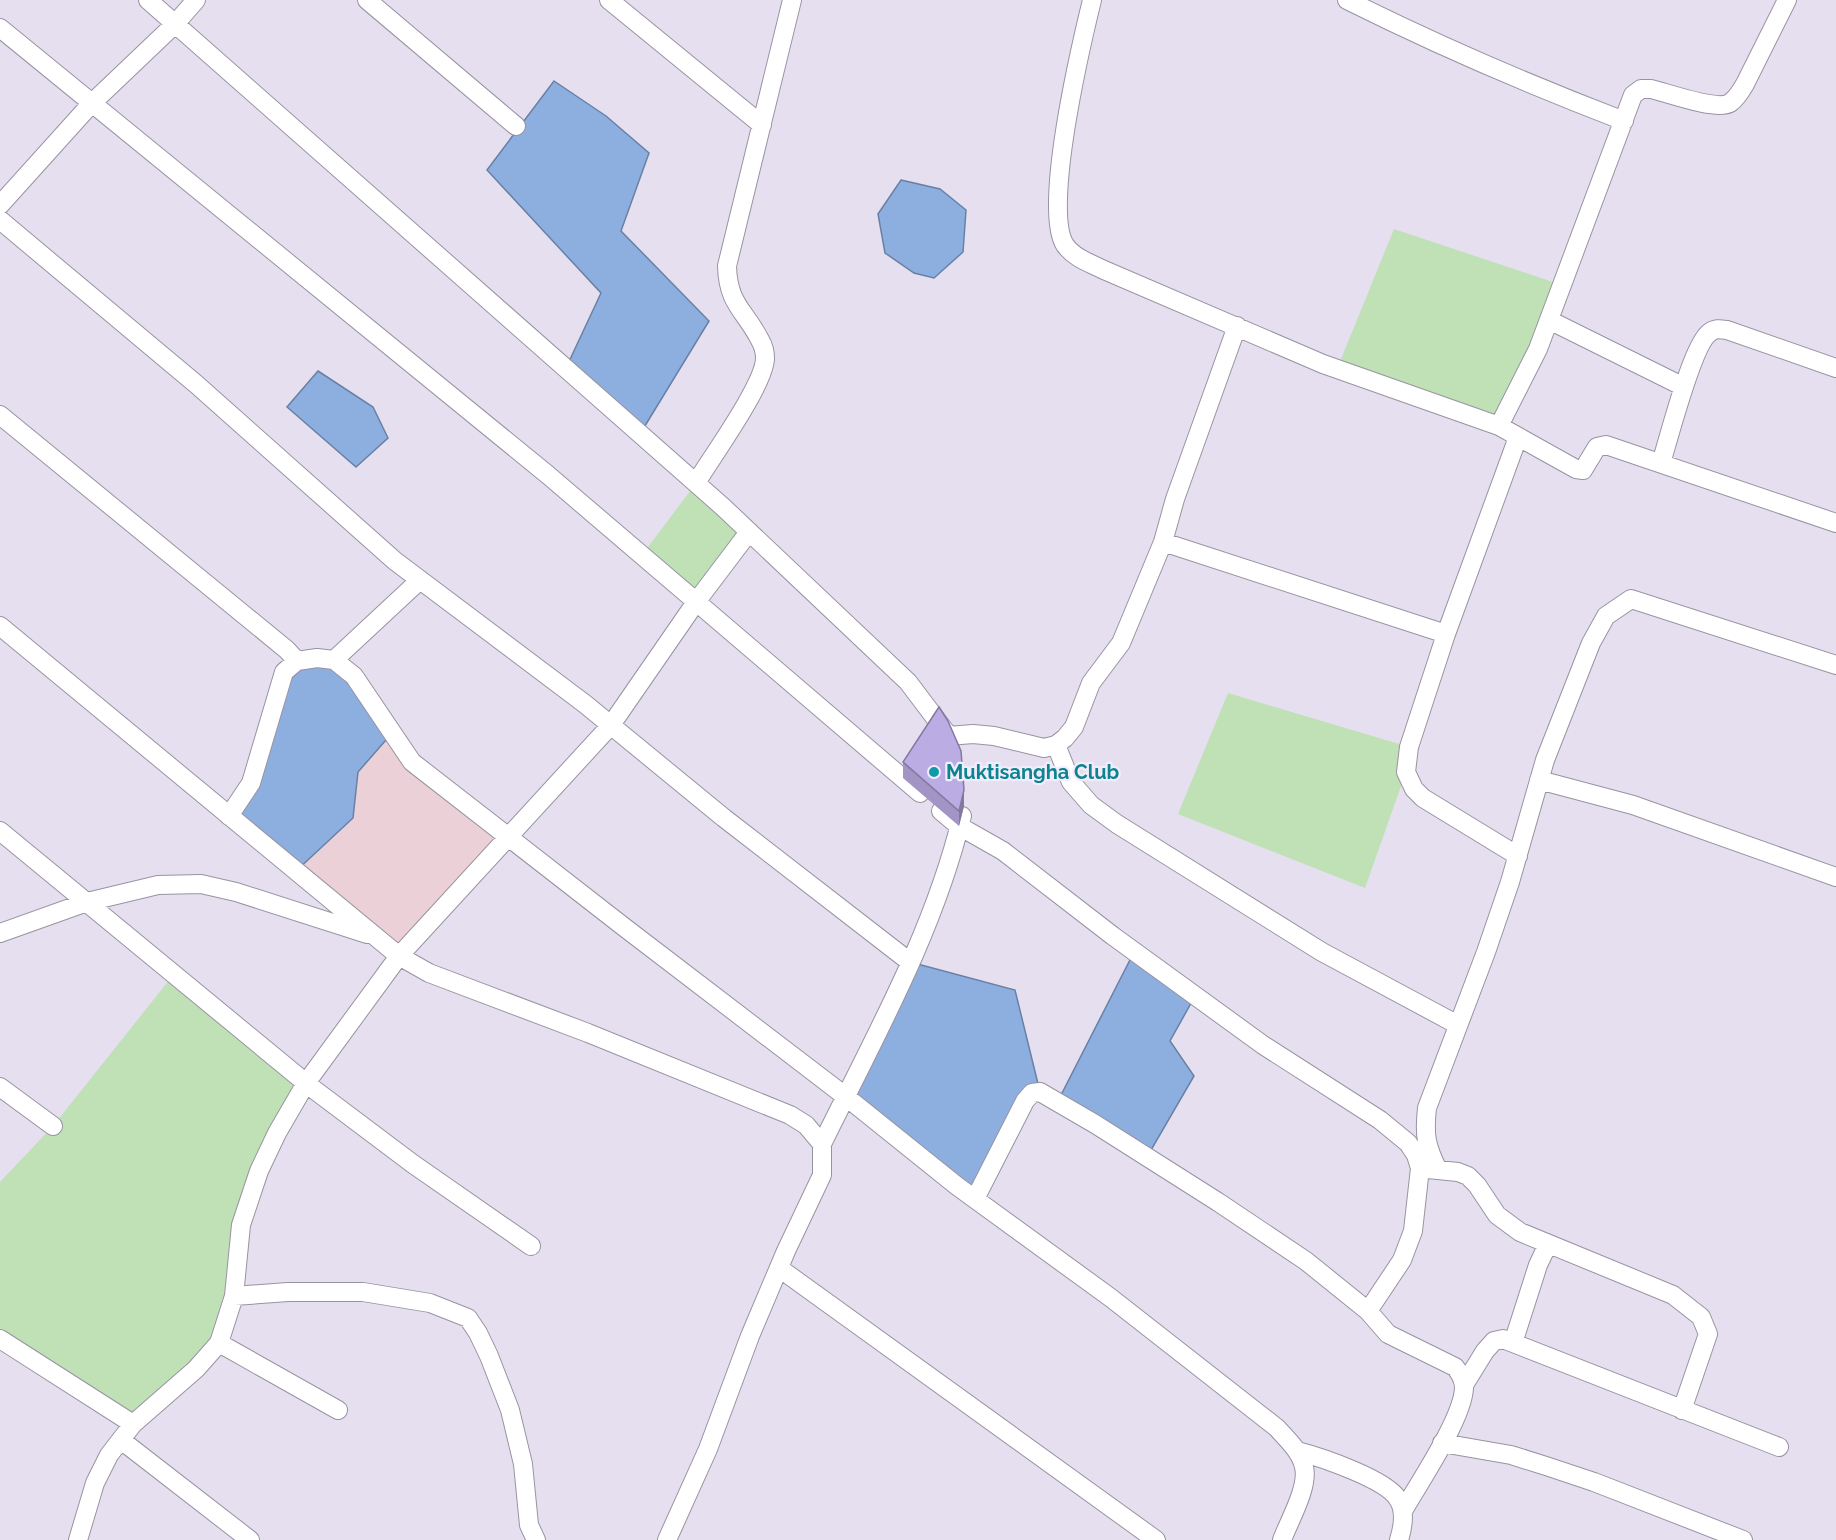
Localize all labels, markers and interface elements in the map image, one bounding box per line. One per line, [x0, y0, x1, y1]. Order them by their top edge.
place label: Muktisangha Club [946, 760, 1119, 784]
marker: Muktisangha Club [927, 765, 941, 779]

